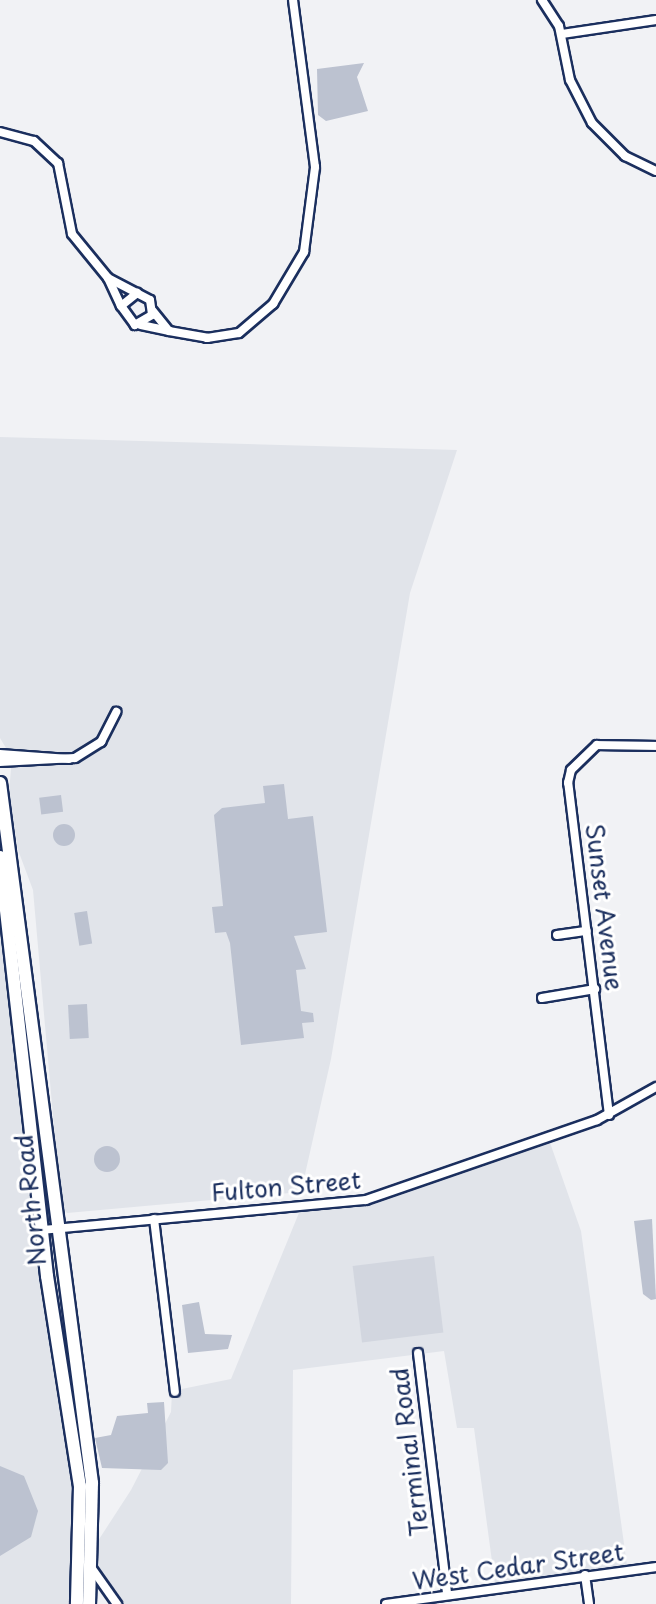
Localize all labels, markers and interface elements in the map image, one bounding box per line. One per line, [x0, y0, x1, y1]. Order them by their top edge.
street label: Sunset Avenue [580, 822, 630, 992]
street label: North Road [9, 1132, 51, 1268]
street label: Fulton Street [210, 1165, 362, 1207]
street label: Terminal Road [384, 1367, 434, 1537]
street label: West Cedar Street [411, 1537, 625, 1595]

